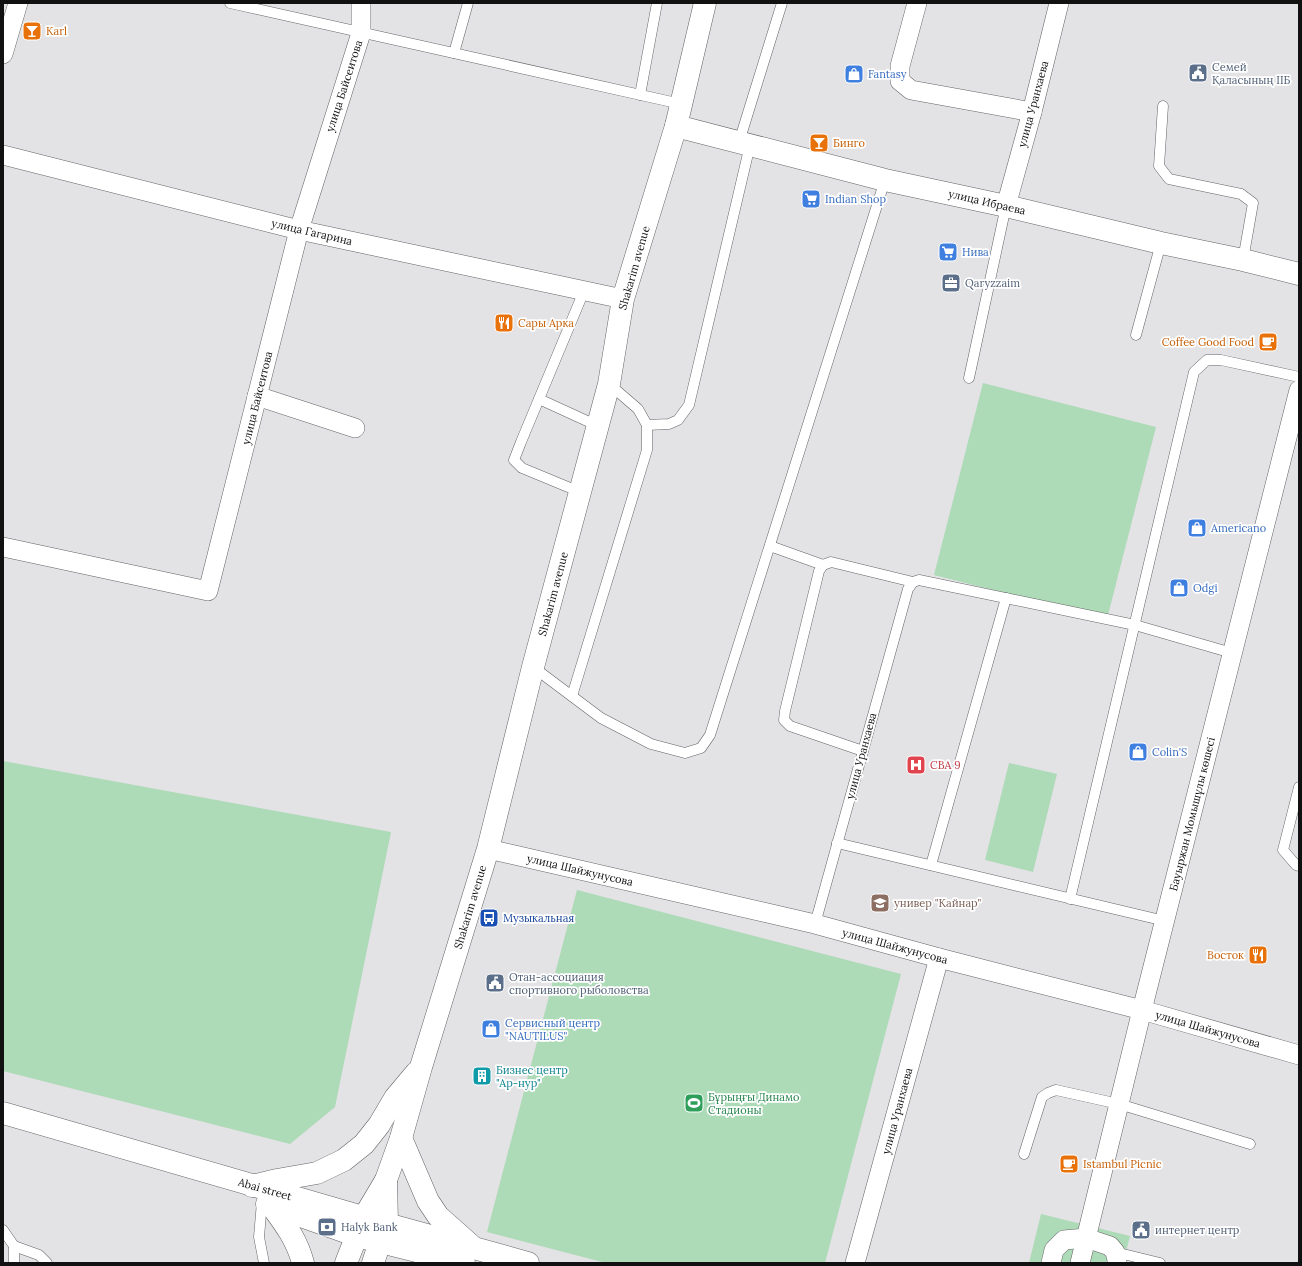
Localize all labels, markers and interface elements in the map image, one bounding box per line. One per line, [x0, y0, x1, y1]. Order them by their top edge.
bar icon: Karl [21, 20, 43, 42]
place label: Karl [46, 24, 67, 38]
street label: улица Байсеитова [323, 38, 366, 134]
street label: улица Уранхаева [1015, 59, 1051, 149]
place label: Семей Қаласының ІІБ [1212, 60, 1291, 87]
public building icon: Семей Қаласының ІІБ [1187, 62, 1209, 84]
shop icon: Fantasy [843, 63, 865, 85]
place label: Fantasy [868, 67, 907, 81]
bar icon: Бинго [808, 132, 830, 154]
place label: Бинго [833, 136, 865, 150]
street label: улица Ибраева [947, 186, 1027, 218]
supermarket icon: Indian Shop [800, 188, 822, 210]
place label: Indian Shop [825, 192, 886, 206]
street label: улица Гагарина [270, 216, 354, 248]
street label: Shakarim avenue [615, 224, 653, 312]
supermarket icon: Нива [937, 241, 959, 263]
place label: Нива [962, 245, 989, 259]
office icon: Qaryzzaim [940, 272, 962, 294]
place label: Qaryzzaim [965, 276, 1020, 290]
restaurant icon: Сары Арка [493, 312, 515, 334]
place label: Сары Арка [518, 316, 574, 330]
cafe icon: Coffee Good Food [1257, 331, 1279, 353]
place label: Coffee Good Food [1162, 335, 1254, 349]
street label: улица Байсеитова [239, 349, 275, 446]
shop icon: Americano [1186, 517, 1208, 539]
place label: Americano [1210, 521, 1266, 535]
street label: Shakarim avenue [535, 550, 571, 638]
shop icon: Odgi [1168, 577, 1190, 599]
place label: Odgi [1193, 581, 1218, 595]
street label: улица Уранхаева [843, 711, 879, 801]
street label: Бауыржан Момышұлы көшесі [1166, 736, 1218, 892]
shop icon: Colin'S [1127, 741, 1149, 763]
place label: Colin'S [1152, 745, 1187, 759]
hospital icon: СВА 9 [905, 754, 927, 776]
place label: СВА 9 [930, 758, 961, 772]
street label: улица Шайжунусова [526, 851, 635, 889]
street label: Shakarim avenue [451, 863, 489, 951]
school or university icon: универ "Кайнар" [869, 892, 891, 914]
place label: универ "Кайнар" [894, 896, 982, 910]
bus stop icon: Музыкальная [478, 907, 500, 929]
place label: Музыкальная [503, 911, 574, 925]
street label: улица Шайжунусова [841, 925, 950, 967]
restaurant icon: Восток [1247, 944, 1269, 966]
place label: Восток [1207, 948, 1244, 962]
place label: Отан-ассоциация спортивного рыболовства [509, 970, 649, 997]
public building icon: Отан-ассоциация спортивного рыболовства [484, 972, 506, 994]
street label: улица Шайжунусова [1154, 1007, 1262, 1051]
place label: Сервисный центр "NAUTILUS" [505, 1016, 600, 1043]
shop icon: Сервисный центр "NAUTILUS" [480, 1018, 502, 1040]
place label: Бизнес центр "Ар-нур" [496, 1063, 568, 1090]
building icon: Бизнес центр "Ар-нур" [471, 1065, 493, 1087]
street label: улица Уранхаева [879, 1066, 915, 1156]
place label: Бұрыңғы Динамо Стадионы [708, 1090, 800, 1117]
sports icon: Бұрыңғы Динамо Стадионы [683, 1092, 705, 1114]
cafe icon: Istambul Picnic [1058, 1153, 1080, 1175]
place label: Istambul Picnic [1083, 1157, 1162, 1171]
street label: Abai street [236, 1174, 294, 1204]
bank icon: Halyk Bank [316, 1216, 338, 1238]
public building icon: интернет центр [1130, 1219, 1152, 1241]
place label: Halyk Bank [341, 1220, 398, 1234]
place label: интернет центр [1155, 1223, 1240, 1237]

